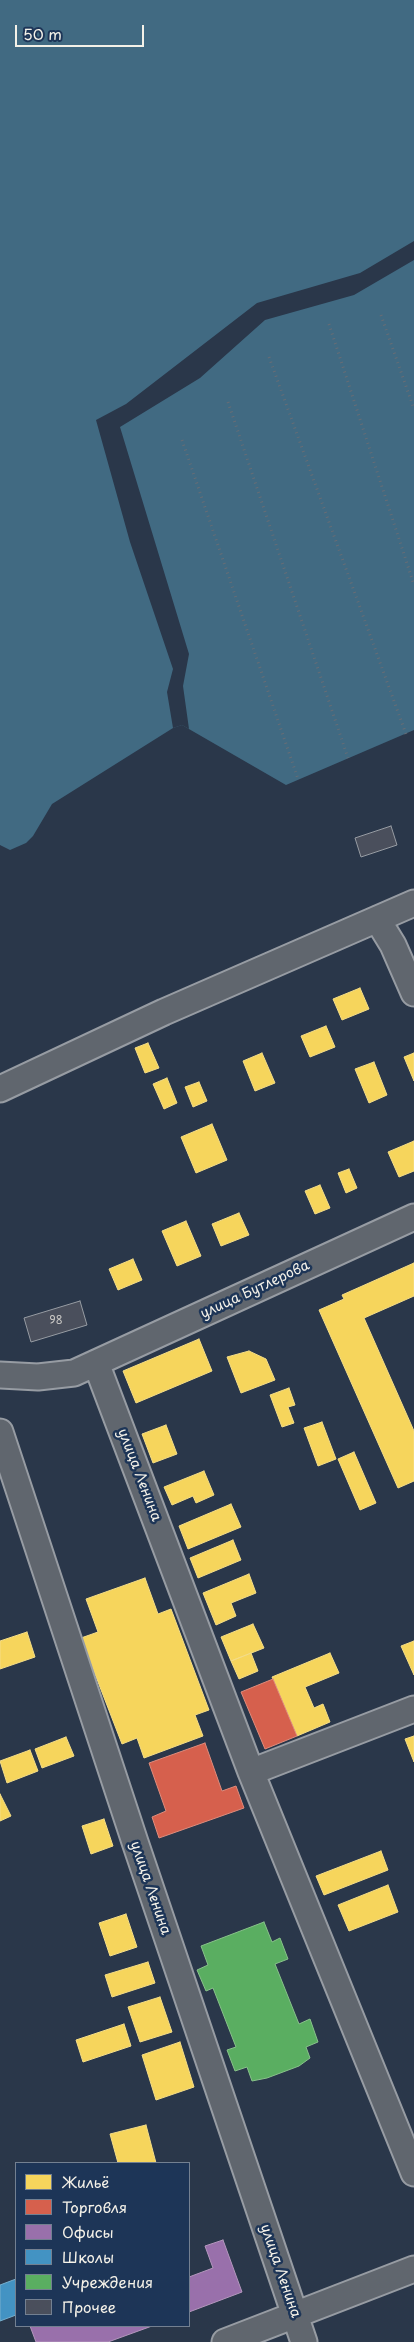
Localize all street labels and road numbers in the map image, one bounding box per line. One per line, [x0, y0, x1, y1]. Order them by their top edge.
street label: улица Бутлерова [198, 1257, 312, 1323]
street label: улица Ленина [114, 1426, 164, 1524]
street label: улица Ленина [126, 1839, 174, 1937]
street label: улица Ленина [256, 2222, 304, 2320]

